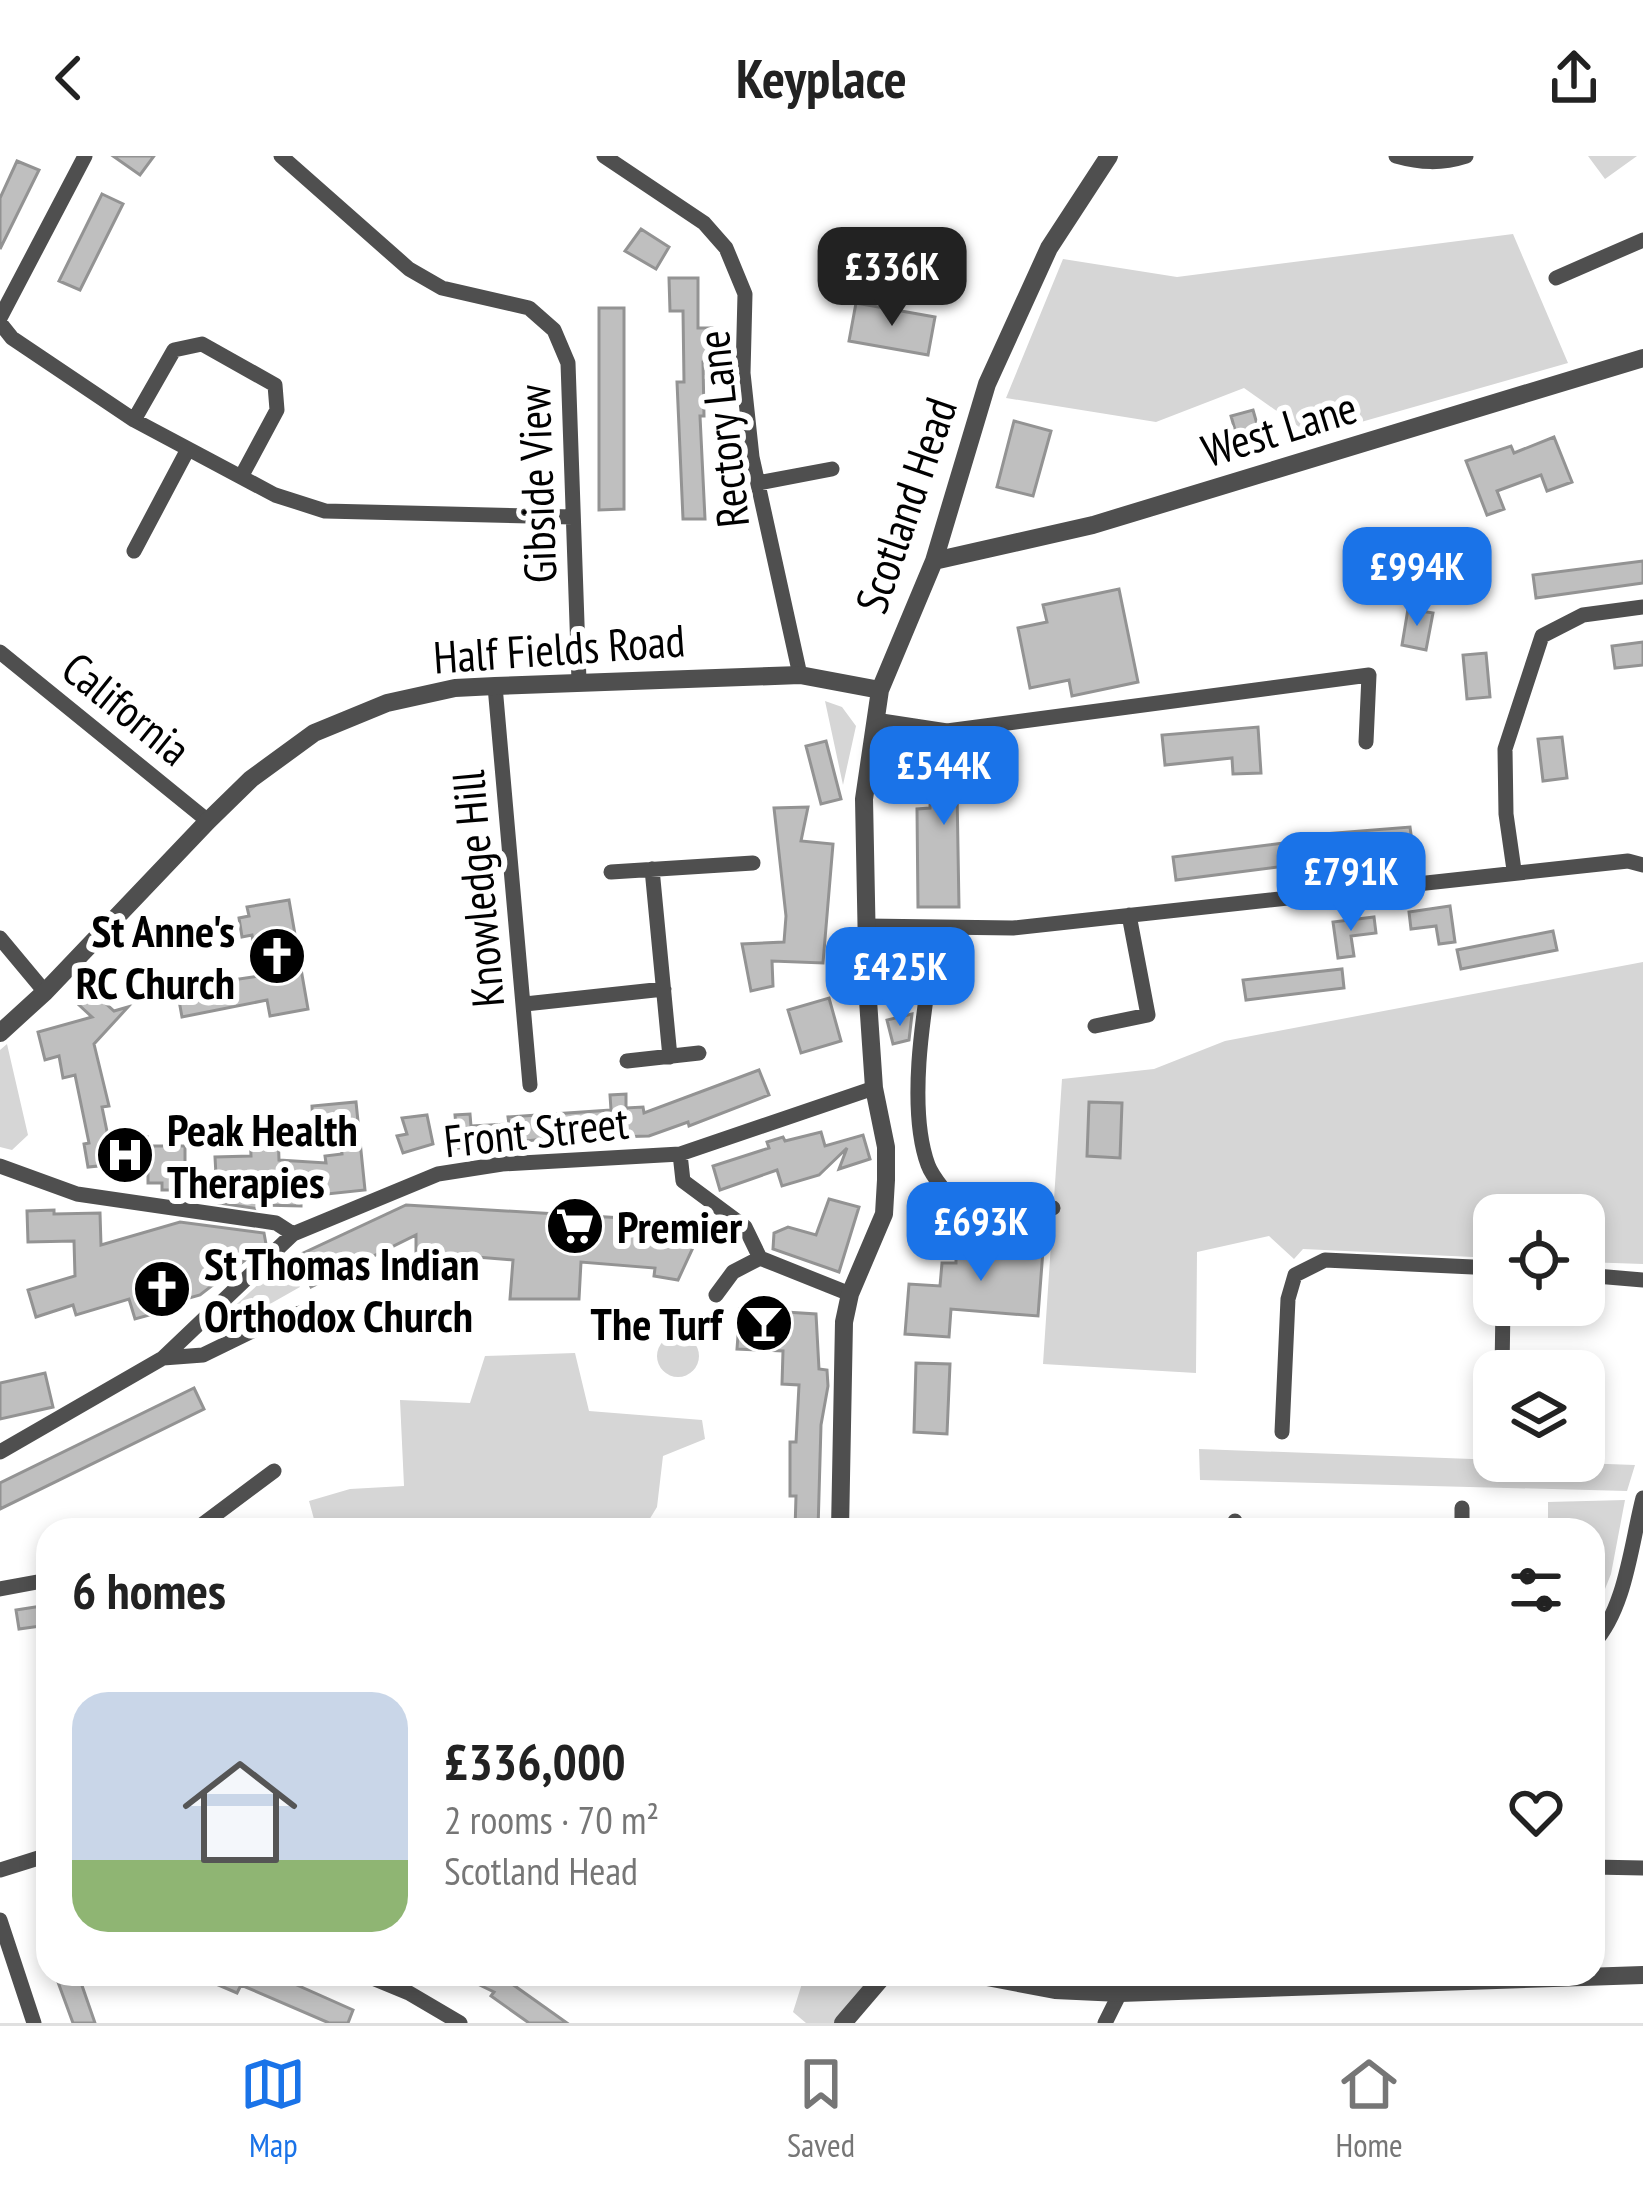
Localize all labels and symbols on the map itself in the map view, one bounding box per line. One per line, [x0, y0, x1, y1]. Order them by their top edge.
pin: £336K [808, 227, 976, 329]
street label: Rectory Lane [683, 328, 761, 530]
street label: West Lane [1195, 377, 1363, 479]
street label: Gibside View [504, 383, 568, 584]
street label: Scotland Head [841, 390, 969, 620]
pin: £994K [1333, 527, 1501, 629]
street label: Half Fields Road [431, 610, 687, 686]
street label: California [51, 639, 203, 777]
pin: £544K [860, 726, 1028, 828]
street label: Knowledge Hill [438, 768, 516, 1010]
pin: £791K [1267, 832, 1435, 934]
place label: St Anne's RC Church [76, 901, 235, 1011]
church icon: St Anne's RC Church [246, 925, 308, 987]
pin: £425K [816, 927, 984, 1029]
street label: Front Street [441, 1092, 632, 1170]
place label: Peak Health Therapies [167, 1100, 358, 1210]
hospital icon: Peak Health Therapies [94, 1124, 156, 1186]
pin: £693K [897, 1182, 1065, 1284]
supermarket icon: Premier [544, 1195, 606, 1257]
place label: Premier [617, 1197, 743, 1255]
place label: St Thomas Indian Orthodox Church [204, 1234, 480, 1344]
church icon: St Thomas Indian Orthodox Church [131, 1258, 193, 1320]
bar icon: The Turf [733, 1292, 795, 1354]
place label: The Turf [591, 1294, 724, 1352]

